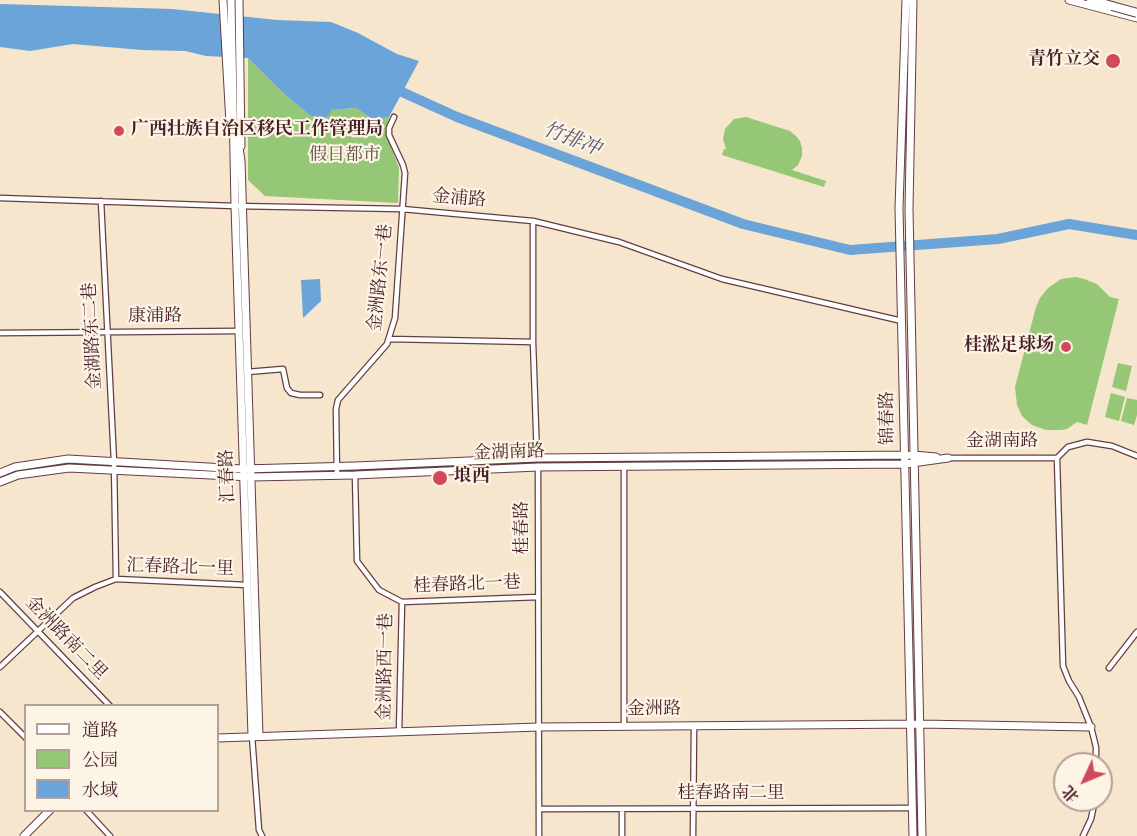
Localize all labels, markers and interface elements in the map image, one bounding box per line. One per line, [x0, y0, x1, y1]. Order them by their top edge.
place label: 青竹立交 [1028, 50, 1100, 72]
marker: 青竹立交 [1104, 52, 1122, 70]
water label: 竹排冲 [539, 119, 603, 163]
place label: 广西壮族自治区移民工作管理局 [131, 120, 383, 142]
marker: 广西壮族自治区移民工作管理局 [112, 124, 126, 138]
park label: 假日都市 [309, 146, 381, 168]
street label: 金浦路 [431, 187, 487, 213]
street label: 金洲路东一巷 [366, 223, 398, 333]
street label: 金湖路东二巷 [80, 282, 108, 390]
street label: 康浦路 [128, 307, 182, 329]
place label: 桂淞足球场 [964, 336, 1054, 358]
marker: 桂淞足球场 [1059, 340, 1073, 354]
street label: 锦春路 [878, 391, 900, 445]
street label: 金湖南路 [966, 432, 1038, 454]
street label: 金湖南路 [473, 442, 545, 466]
street label: 汇春路 [217, 449, 241, 503]
place label: 埌西 [454, 467, 490, 489]
marker: 埌西 [431, 469, 449, 487]
street label: 桂春路 [513, 501, 535, 555]
street label: 汇春路北一里 [126, 556, 234, 582]
street label: 桂春路北一巷 [413, 573, 521, 599]
street label: 金洲路南二里 [20, 593, 110, 685]
street label: 金洲路西一巷 [375, 613, 399, 721]
street label: 金洲路 [627, 700, 681, 722]
legend [24, 704, 219, 812]
text: 道路 [82, 719, 118, 744]
text: 公园 [82, 749, 118, 774]
north arrow [1053, 752, 1113, 812]
text: 水域 [82, 779, 118, 804]
text: 北 [1058, 780, 1085, 807]
street label: 桂春路南二里 [677, 784, 785, 806]

